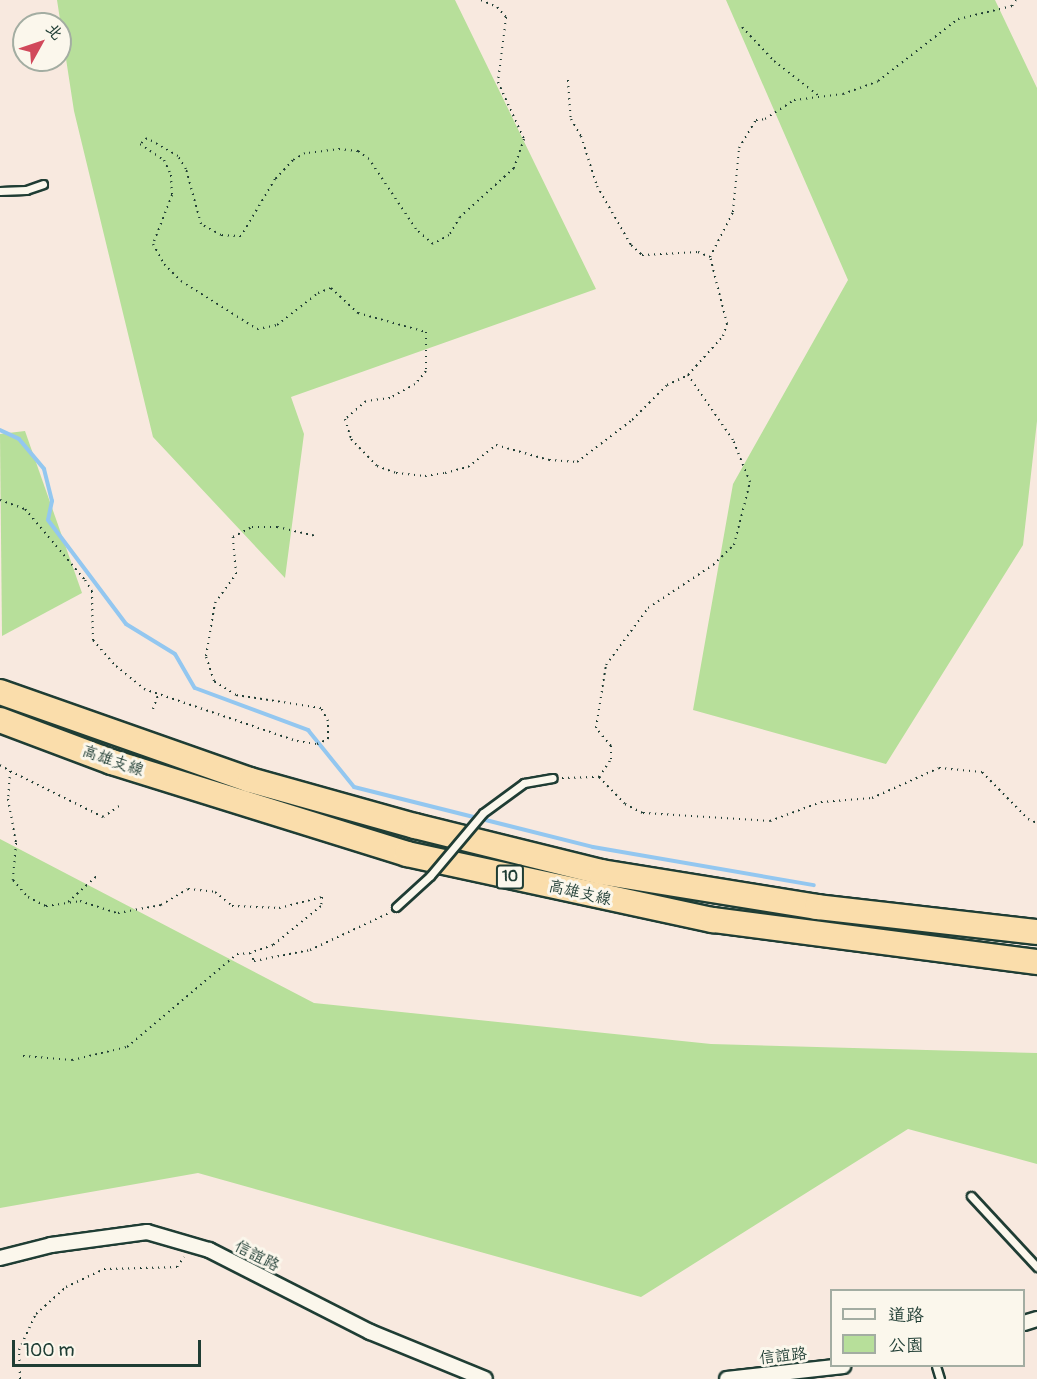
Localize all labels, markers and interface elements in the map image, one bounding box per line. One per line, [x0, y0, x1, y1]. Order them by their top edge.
north arrow [12, 12, 72, 72]
text: 北 [41, 19, 67, 44]
street label: 高雄支線 [80, 742, 146, 780]
road number: 10 [495, 865, 525, 889]
street label: 高雄支線 [547, 876, 613, 910]
street label: 信誼路 [231, 1237, 283, 1275]
legend [830, 1289, 1025, 1367]
text: 道路 [888, 1304, 924, 1327]
scale bar [15, 1328, 204, 1366]
text: 公園 [888, 1334, 924, 1357]
text: 100 m [23, 1339, 75, 1362]
street label: 信誼路 [758, 1344, 808, 1368]

